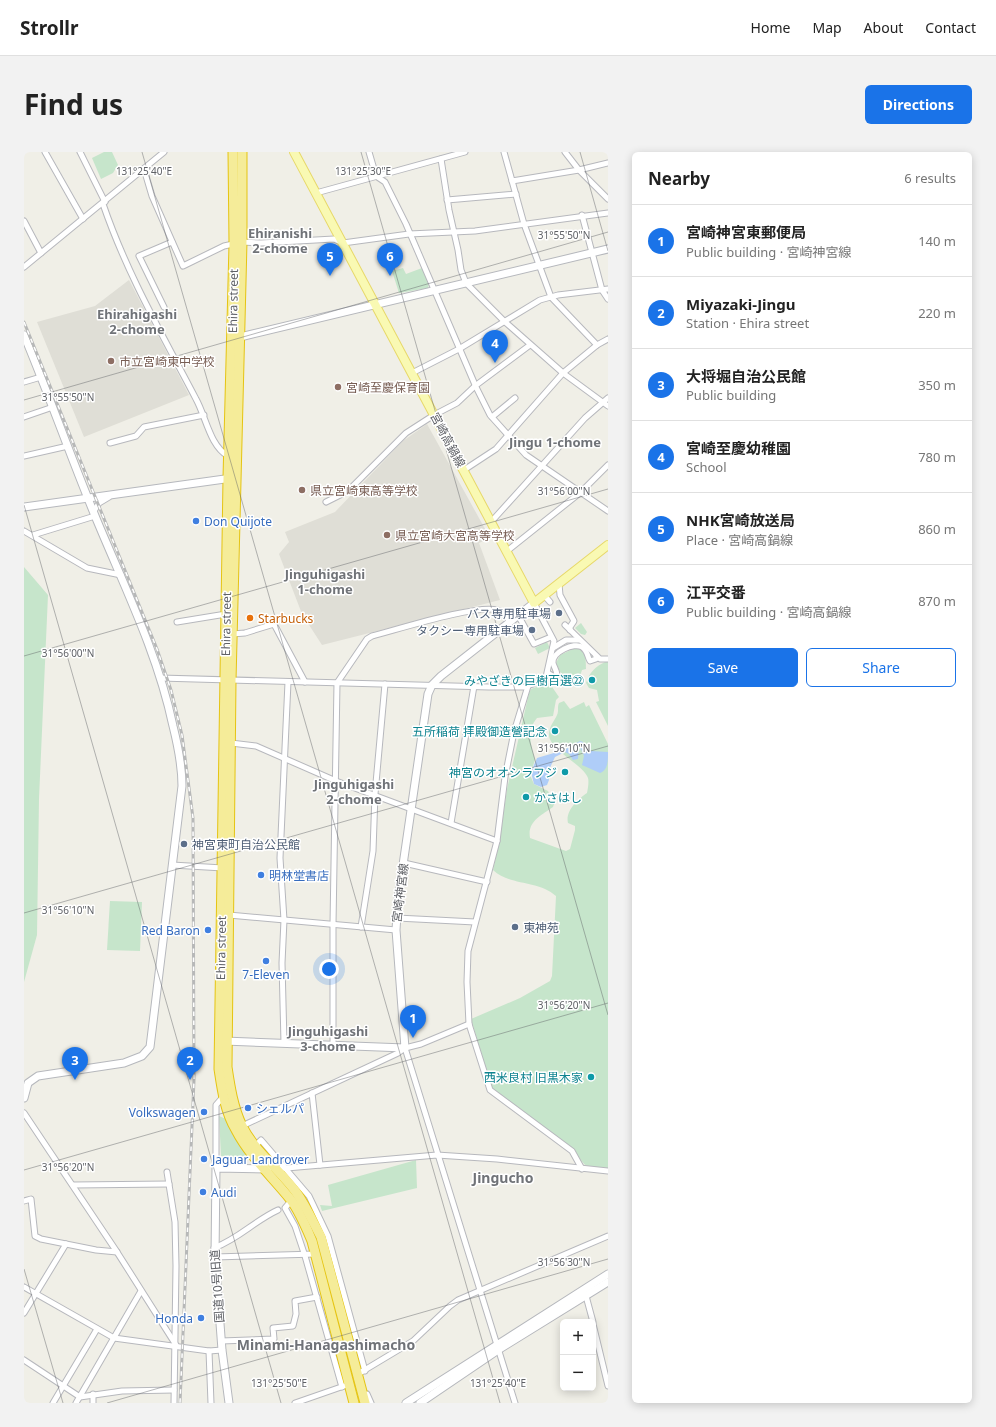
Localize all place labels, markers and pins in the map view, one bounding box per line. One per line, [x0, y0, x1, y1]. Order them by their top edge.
pin: 5 [317, 243, 343, 276]
pin: 6 [377, 243, 403, 276]
pin: 4 [482, 330, 508, 363]
place label: 市立宮崎東中学校 [119, 353, 215, 370]
marker: 市立宮崎東中学校 [106, 356, 116, 366]
place label: 宮崎至慶保育園 [346, 379, 430, 396]
marker: 宮崎至慶保育園 [333, 382, 343, 392]
place label: 県立宮崎東高等学校 [310, 482, 418, 499]
marker: 県立宮崎東高等学校 [297, 485, 307, 495]
place label: Don Quijote [204, 513, 272, 530]
marker: Don Quijote [191, 516, 201, 526]
place label: 県立宮崎大宮高等学校 [395, 527, 515, 544]
marker: 県立宮崎大宮高等学校 [382, 530, 392, 540]
place label: バス専用駐車場 [467, 605, 551, 622]
marker: バス専用駐車場 [554, 608, 564, 618]
place label: Starbucks [258, 610, 314, 627]
marker: Starbucks [245, 613, 255, 623]
place label: タクシー専用駐車場 [416, 622, 524, 639]
marker: タクシー専用駐車場 [527, 625, 537, 635]
place label: みやざきの巨樹百選㉒ [464, 672, 584, 689]
marker: みやざきの巨樹百選㉒ [587, 675, 597, 685]
place label: 五所稲荷 拝殿御造營記念 [412, 723, 547, 740]
marker: 五所稲荷 拝殿御造營記念 [550, 726, 560, 736]
place label: 神宮のオオシラフジ [449, 764, 557, 781]
marker: 神宮のオオシラフジ [560, 767, 570, 777]
place label: かさはし [534, 789, 582, 806]
marker: かさはし [521, 792, 531, 802]
place label: 神宮東町自治公民館 [192, 836, 300, 853]
marker: 神宮東町自治公民館 [179, 839, 189, 849]
place label: 明林堂書店 [269, 867, 329, 884]
marker: 明林堂書店 [256, 870, 266, 880]
place label: 東神苑 [523, 919, 559, 936]
place label: Red Baron [141, 922, 200, 939]
marker: 東神苑 [510, 922, 520, 932]
marker: Red Baron [203, 925, 213, 935]
marker: 7-Eleven [261, 956, 271, 966]
place label: 7-Eleven [242, 966, 290, 983]
pin: 1 [400, 1005, 426, 1038]
pin: 3 [62, 1047, 88, 1080]
pin: 2 [177, 1047, 203, 1080]
place label: 西米良村 旧黒木家 [484, 1069, 583, 1086]
marker: 西米良村 旧黒木家 [586, 1072, 596, 1082]
place label: シェルパ [256, 1100, 304, 1117]
marker: シェルパ [243, 1103, 253, 1113]
place label: Volkswagen [129, 1104, 196, 1121]
marker: Volkswagen [199, 1107, 209, 1117]
place label: Jaguar Landrover [211, 1151, 309, 1168]
marker: Jaguar Landrover [199, 1154, 209, 1164]
place label: Audi [211, 1184, 237, 1201]
marker: Audi [198, 1187, 208, 1197]
place label: Honda [155, 1310, 193, 1327]
marker: Honda [196, 1313, 206, 1323]

